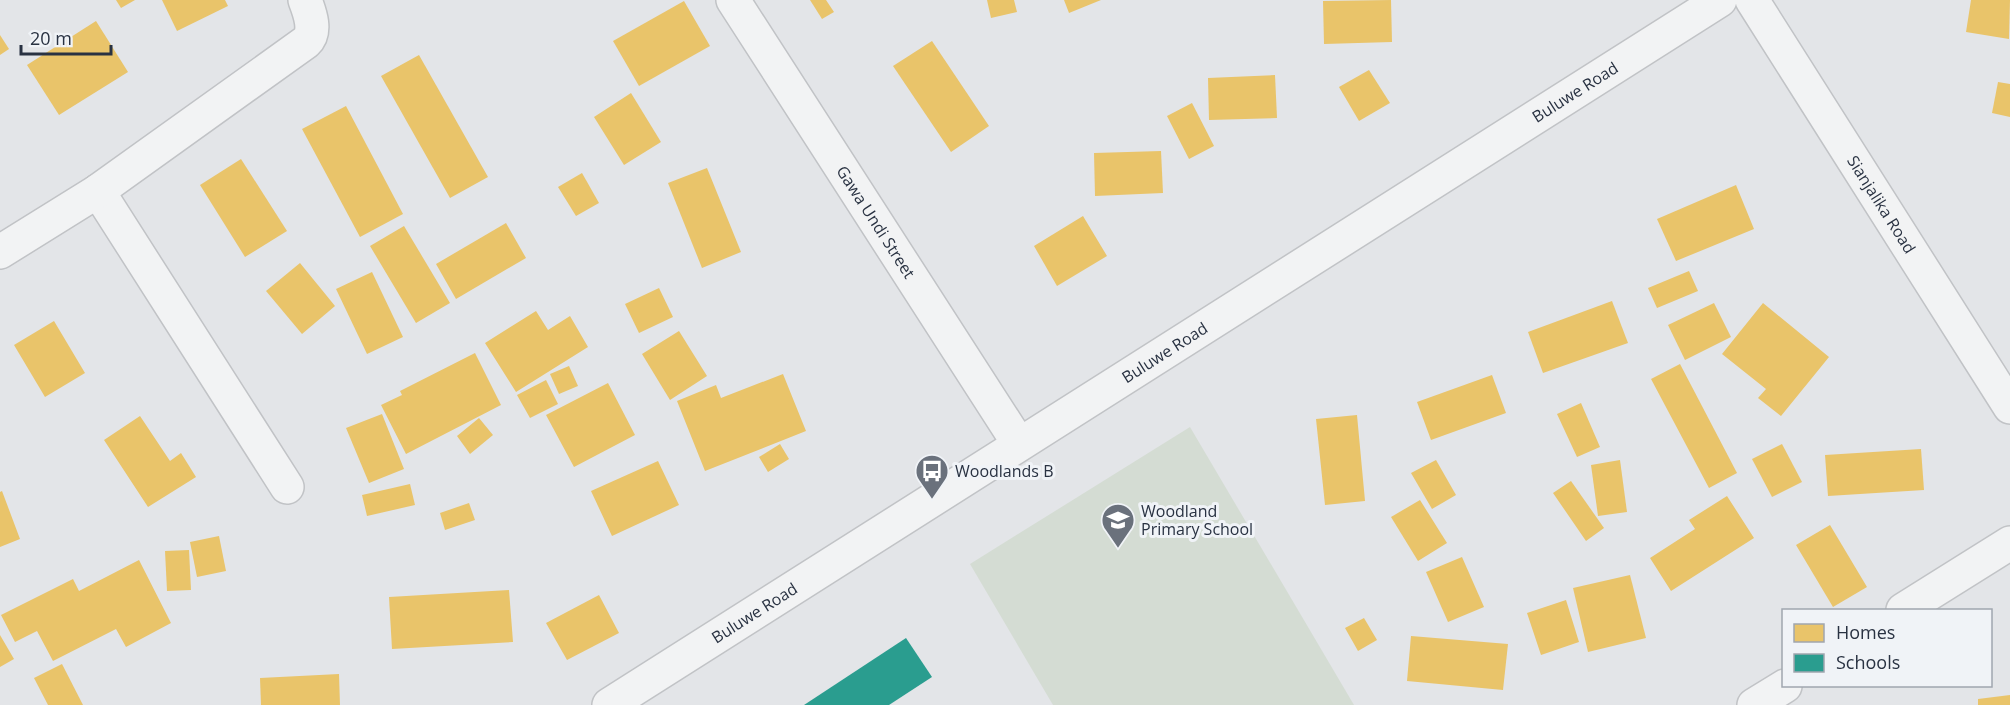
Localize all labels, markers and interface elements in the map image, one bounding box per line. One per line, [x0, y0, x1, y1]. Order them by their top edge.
scale bar [21, 18, 111, 56]
text: 20 m [30, 26, 72, 50]
street label: Buluwe Road [1528, 57, 1622, 128]
street label: Sianjalika Road [1842, 151, 1921, 258]
street label: Gawa Undi Street [831, 161, 921, 283]
street label: Buluwe Road [1117, 317, 1212, 388]
bus stop icon: Woodlands B [914, 453, 950, 500]
place label: Woodlands B [955, 460, 1053, 482]
place label: Woodland Primary School [1141, 500, 1253, 540]
school or university icon: Woodland Primary School [1100, 502, 1136, 549]
street label: Buluwe Road [707, 577, 801, 648]
legend [1782, 609, 1992, 687]
text: Homes [1836, 620, 1895, 644]
text: Schools [1836, 650, 1900, 674]

